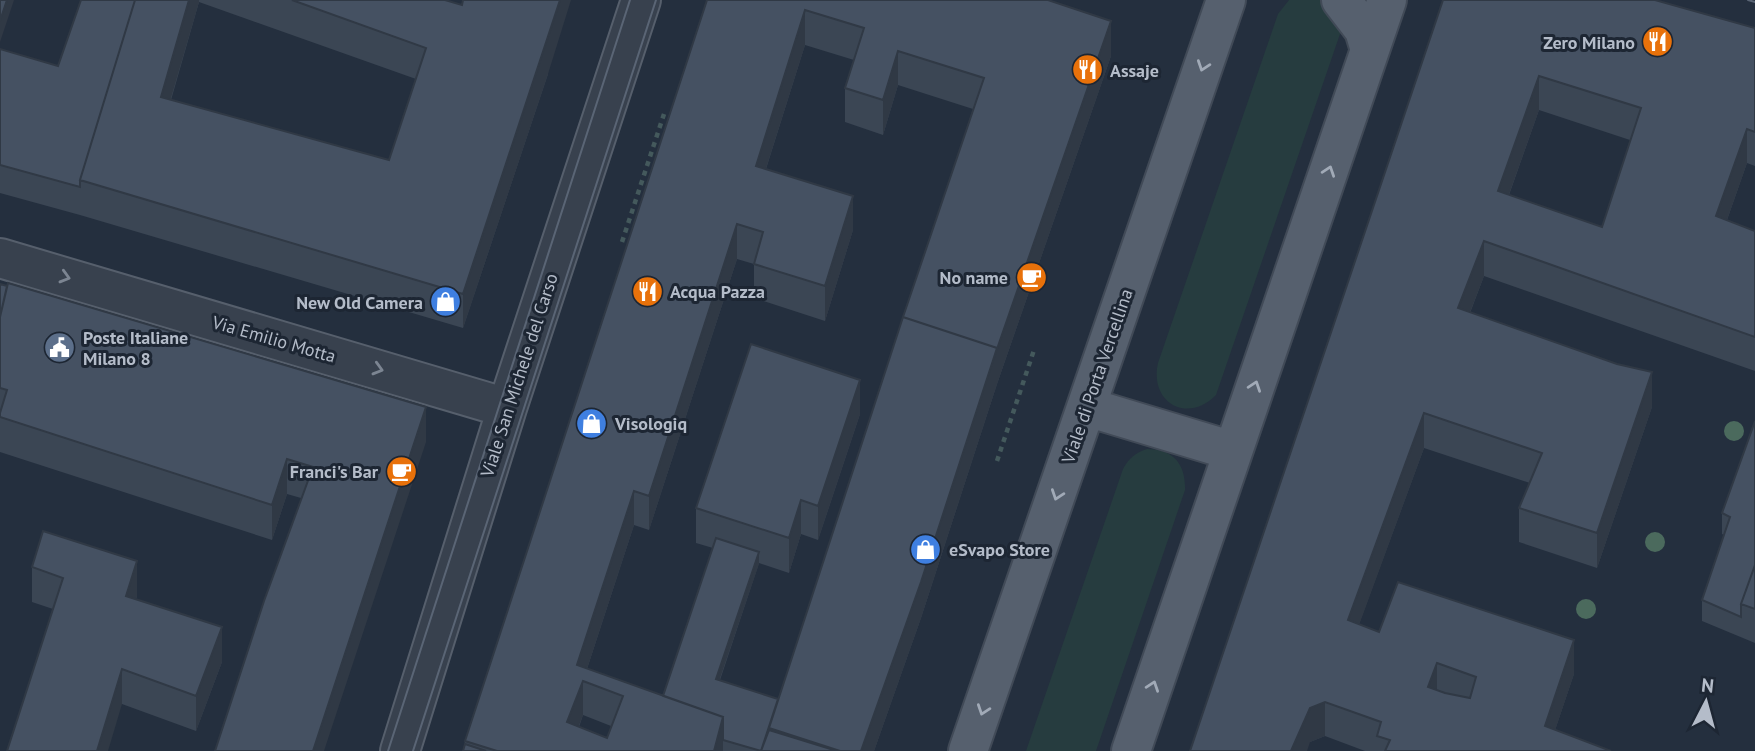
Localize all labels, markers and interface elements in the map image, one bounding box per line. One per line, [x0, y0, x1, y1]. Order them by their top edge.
restaurant icon: Zero Milano [1641, 25, 1675, 59]
place label: Zero Milano [1543, 31, 1635, 54]
restaurant icon: Assaje [1070, 53, 1104, 87]
place label: Assaje [1110, 59, 1159, 82]
one-way arrow [1197, 59, 1211, 72]
one-way arrow [1321, 165, 1335, 178]
cafe icon: No name [1014, 260, 1048, 294]
place label: No name [940, 266, 1008, 289]
one-way arrow [59, 269, 71, 284]
street label: Viale San Michele del Carso [475, 270, 563, 481]
restaurant icon: Acqua Pazza [630, 274, 664, 308]
place label: Acqua Pazza [670, 280, 765, 303]
shop icon: New Old Camera [429, 285, 463, 319]
street label: Viale di Porta Vercellina [1056, 286, 1138, 467]
place label: New Old Camera [296, 291, 423, 314]
street label: Via Emilio Motta [209, 310, 338, 368]
place label: Poste Italiane Milano 8 [83, 326, 188, 370]
public building icon: Poste Italiane Milano 8 [43, 330, 77, 364]
one-way arrow [372, 361, 384, 376]
one-way arrow [1247, 381, 1261, 393]
shop icon: Visologiq [575, 406, 609, 440]
place label: Visologiq [614, 412, 687, 435]
cafe icon: Franci's Bar [384, 454, 418, 488]
place label: Franci's Bar [290, 460, 379, 483]
one-way arrow [1051, 488, 1065, 500]
shop icon: eSvapo Store [909, 532, 943, 566]
place label: eSvapo Store [949, 538, 1050, 561]
north arrow [1671, 667, 1741, 737]
text: N [1700, 673, 1715, 698]
one-way arrow [1144, 681, 1159, 693]
one-way arrow [977, 703, 991, 715]

